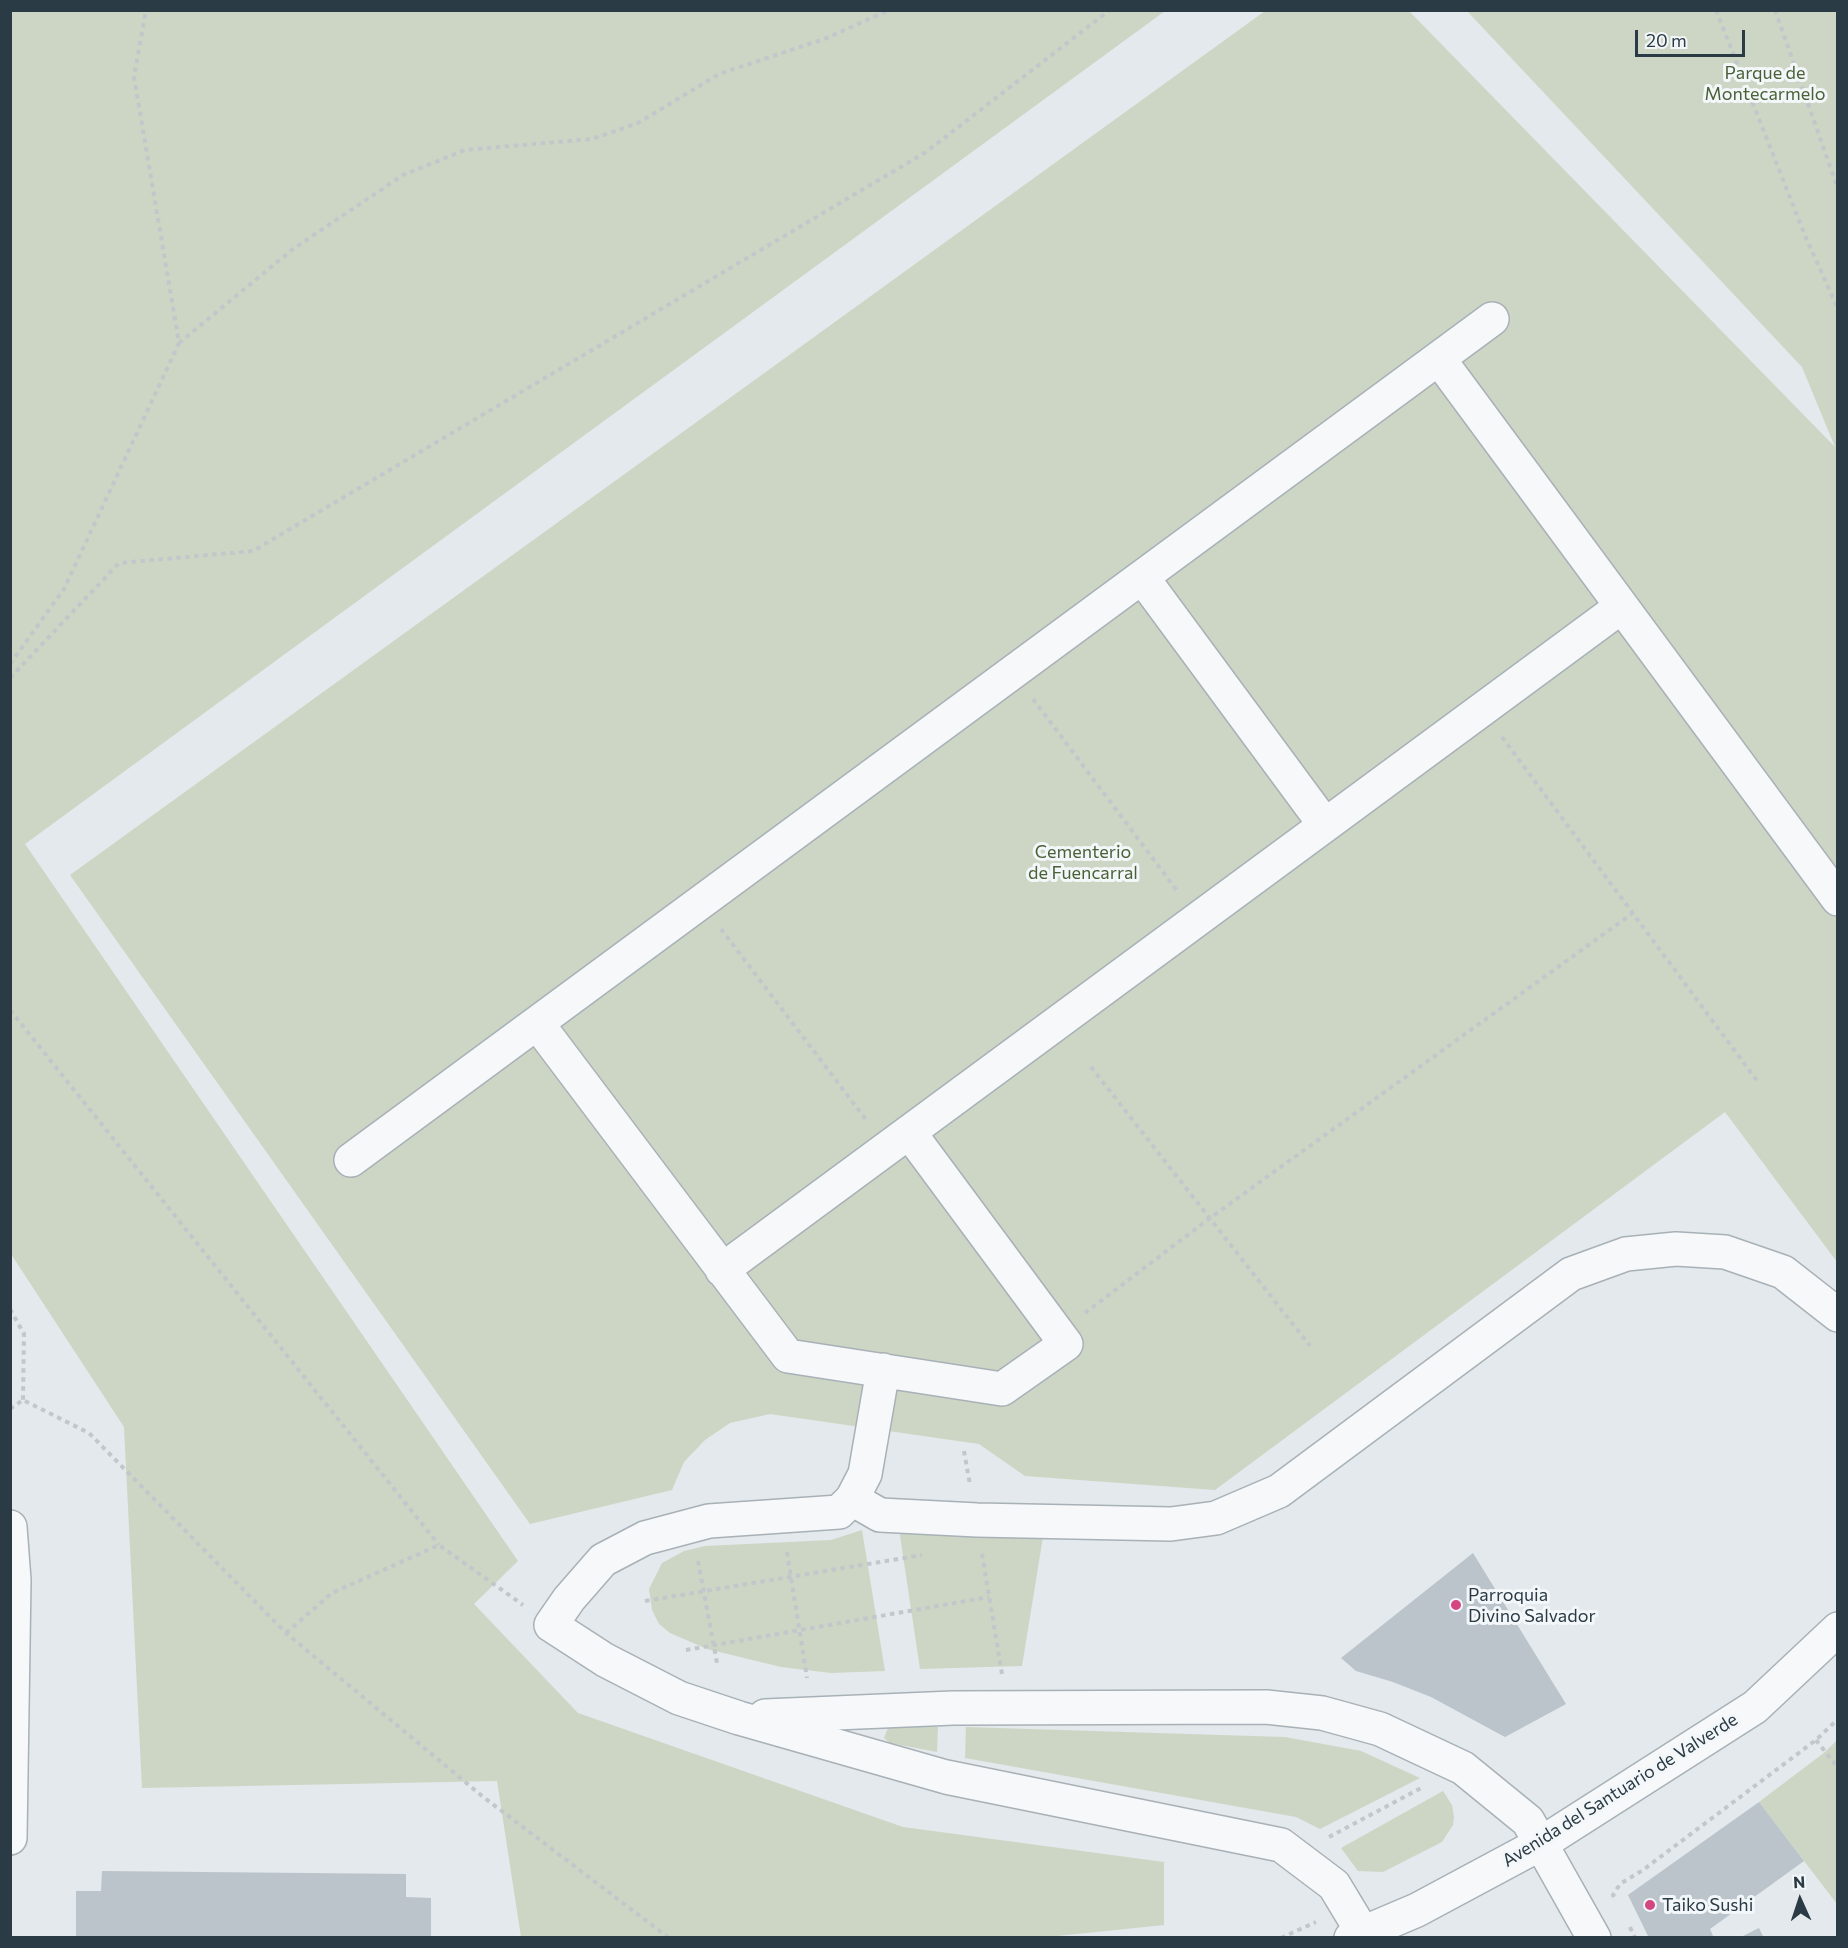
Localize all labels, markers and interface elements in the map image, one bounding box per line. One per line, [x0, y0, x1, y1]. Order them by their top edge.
scale bar [1638, 18, 1748, 56]
text: 20 m [1646, 29, 1687, 51]
park label: Parque de Montecarmelo [1704, 62, 1826, 104]
park label: Cementerio de Fuencarral [1028, 841, 1138, 884]
place label: Parroquia Divino Salvador [1468, 1584, 1596, 1626]
marker: Parroquia Divino Salvador [1449, 1598, 1463, 1612]
street label: Avenida del Santuario de Valverde [1498, 1708, 1742, 1872]
north arrow [1770, 1870, 1830, 1930]
text: N [1793, 1872, 1806, 1891]
place label: Taiko Sushi [1662, 1894, 1753, 1916]
marker: Taiko Sushi [1643, 1898, 1657, 1912]

